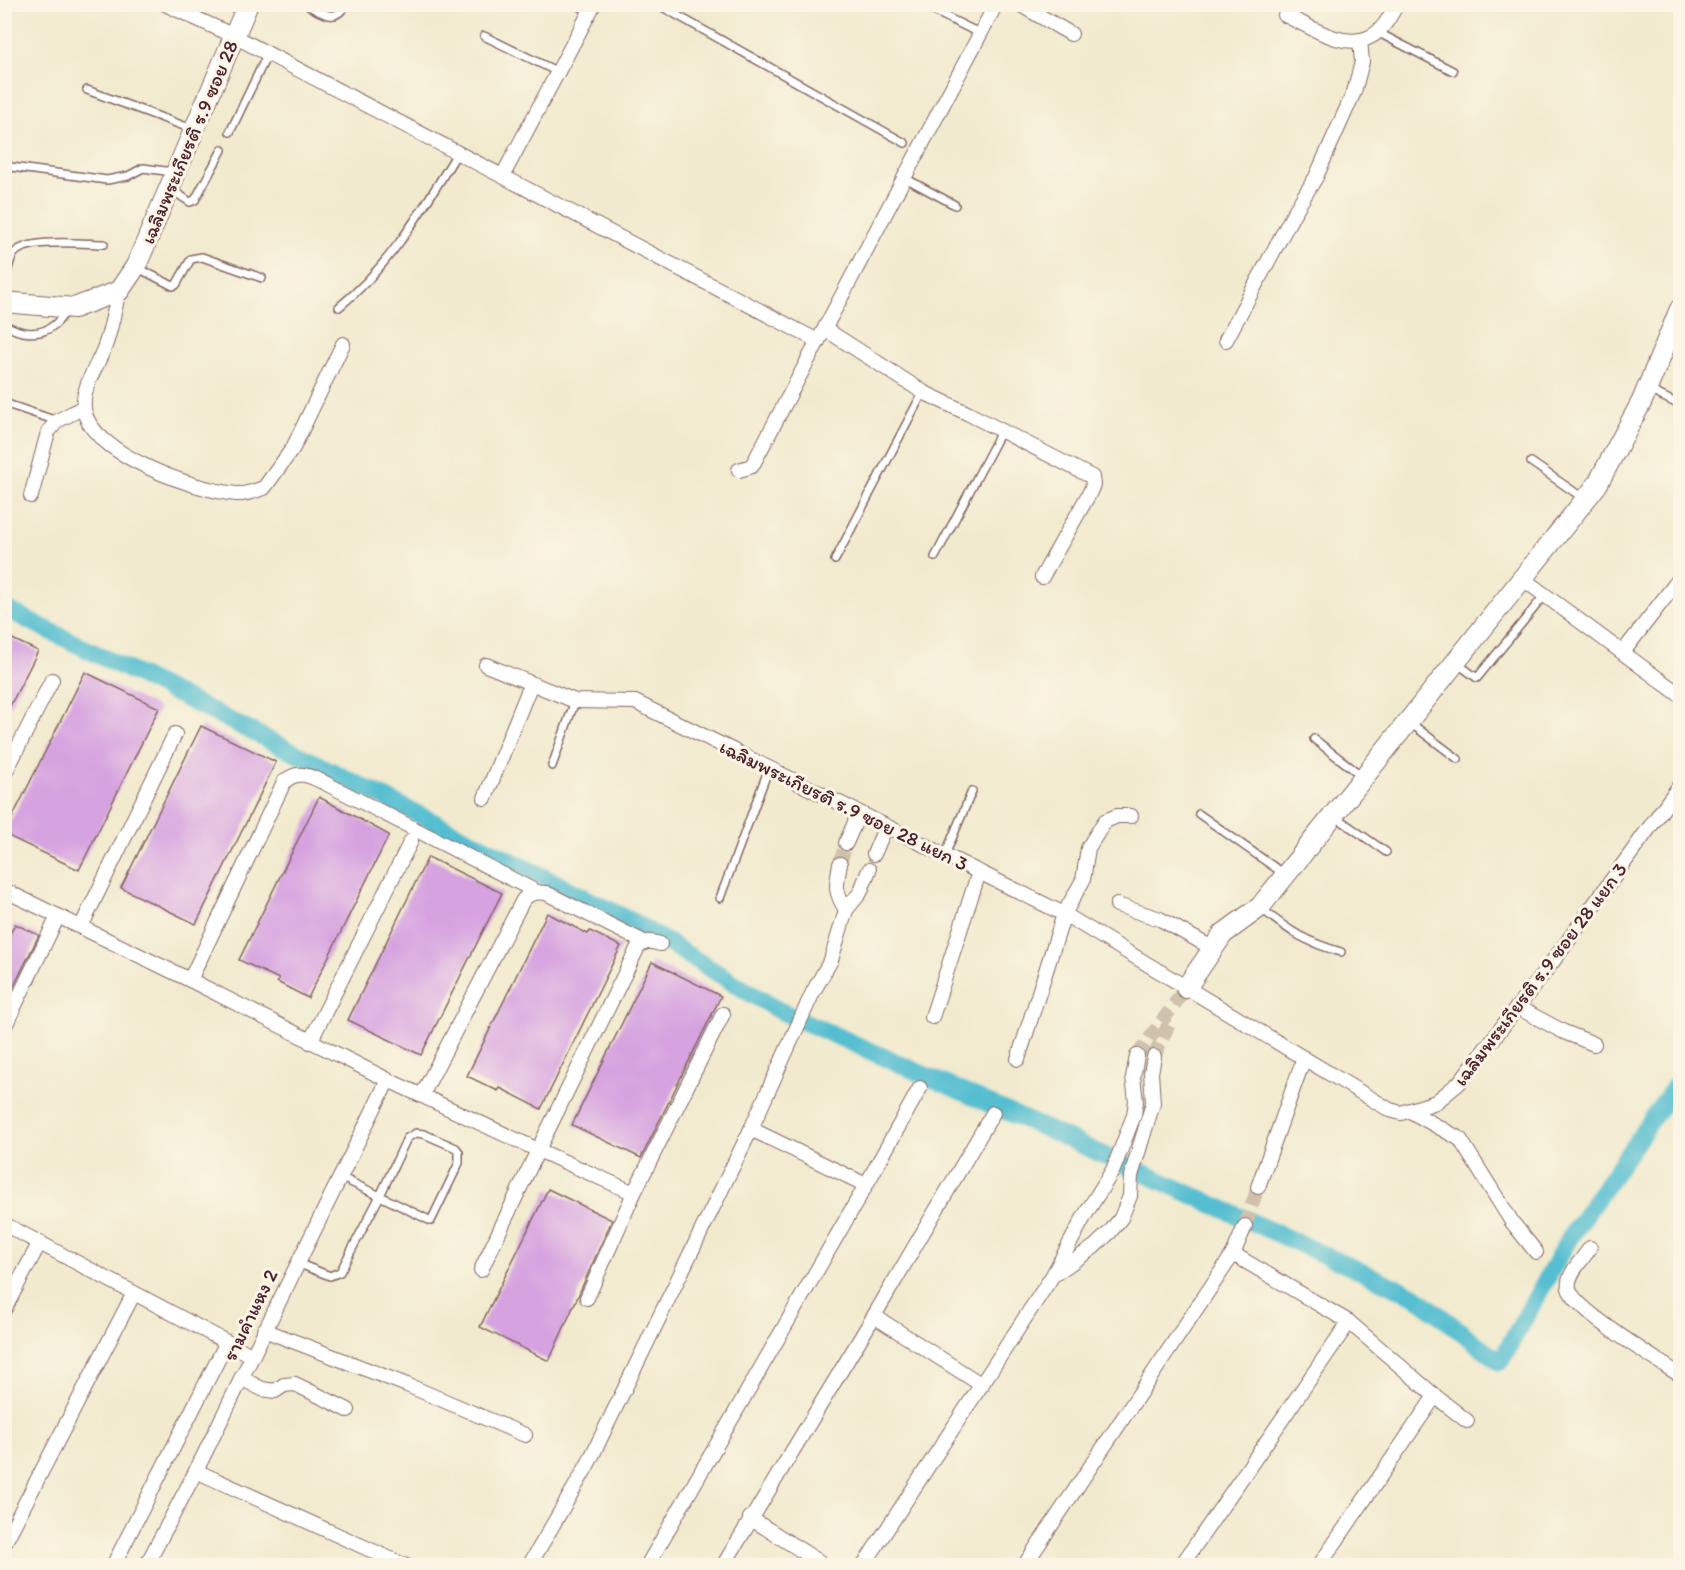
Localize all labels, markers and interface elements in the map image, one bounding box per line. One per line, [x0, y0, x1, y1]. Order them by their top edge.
street label: เฉลิมพระเกียรติ ร.9 ซอย 28 [135, 36, 243, 248]
street label: เฉลิมพระเกียรติ ร.9 ซอย 28 แยก 3 [716, 734, 972, 876]
street label: เฉลิมพระเกียรติ ร.9 ซอย 28 แยก 3 [1448, 857, 1632, 1090]
street label: รามคำแหง 2 [218, 1265, 283, 1365]

